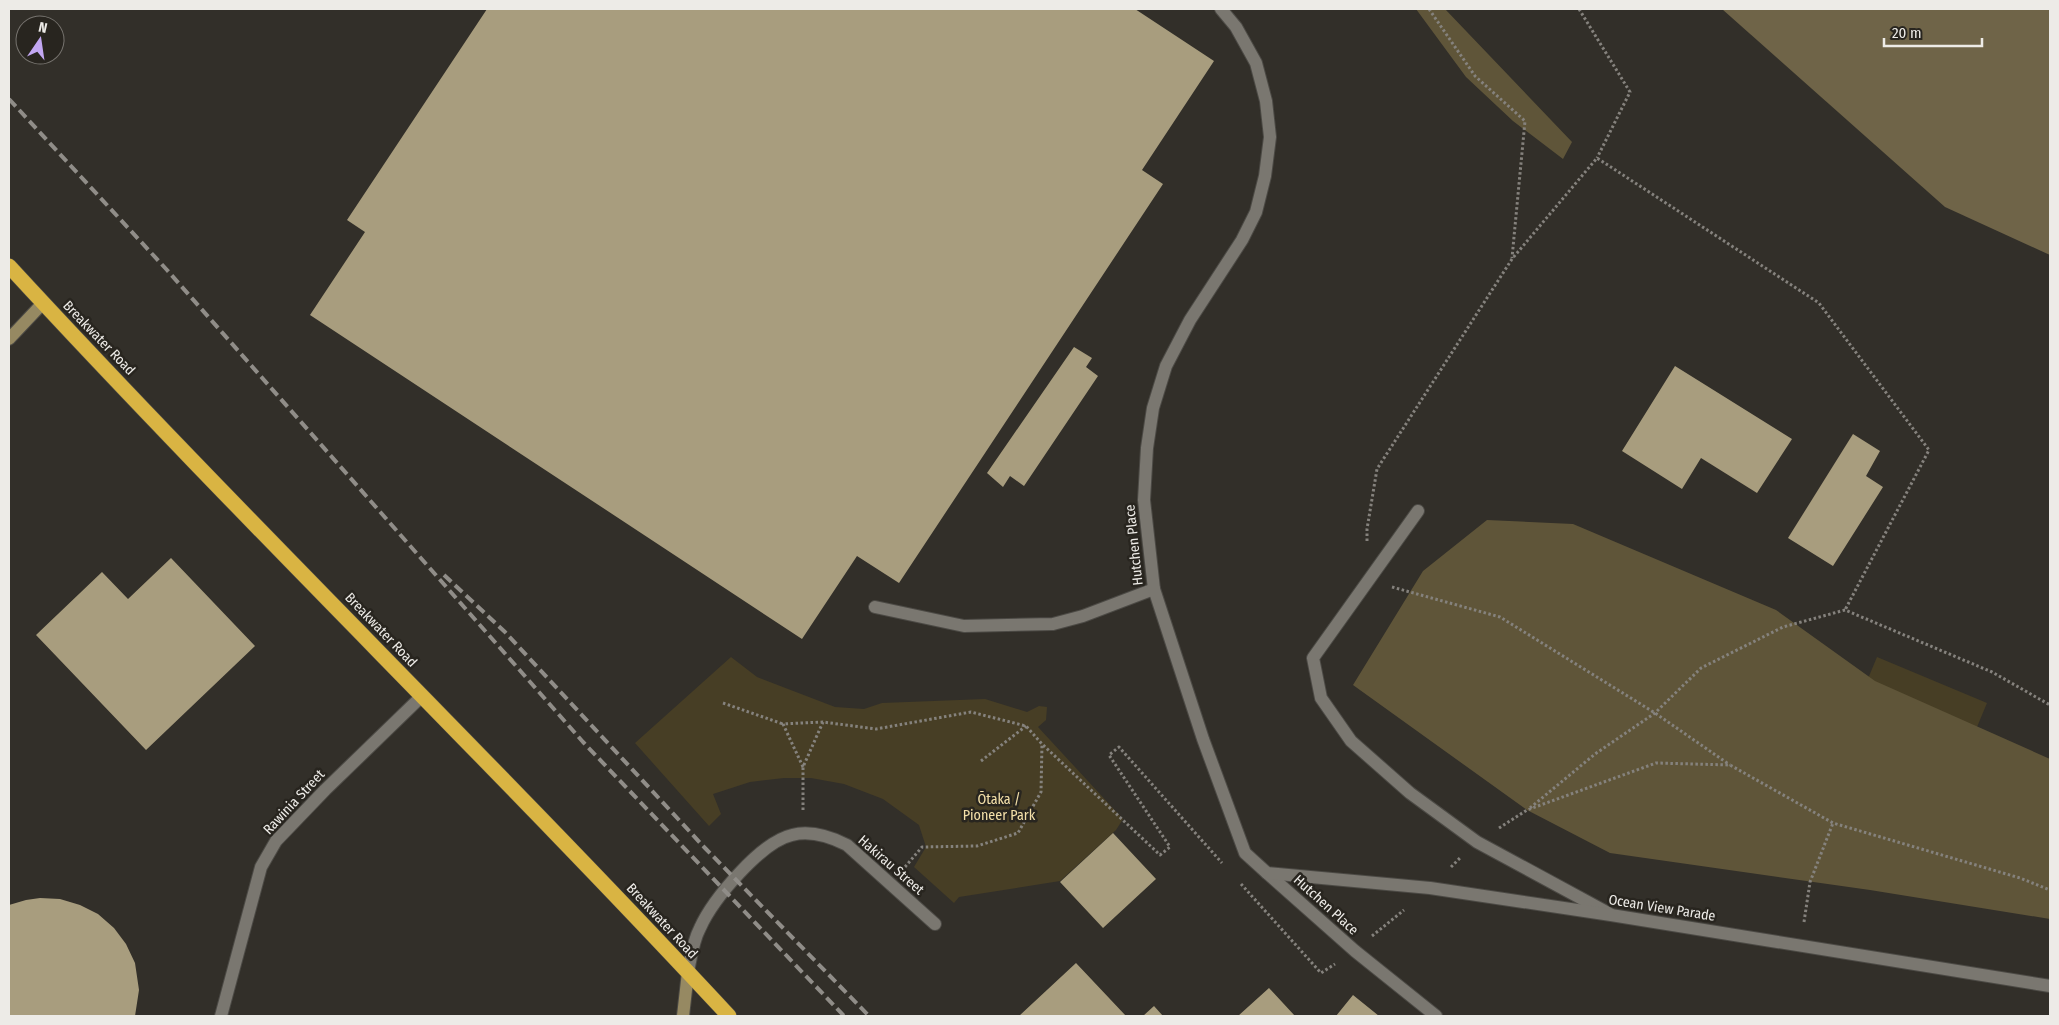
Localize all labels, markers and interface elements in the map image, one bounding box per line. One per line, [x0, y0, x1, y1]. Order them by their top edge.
north arrow [15, 15, 65, 65]
scale bar [1884, 15, 1982, 47]
text: N [37, 19, 49, 37]
text: 20 m [1892, 24, 1922, 42]
street label: Breakwater Road [59, 297, 139, 379]
street label: Hutchen Place [1121, 504, 1147, 586]
street label: Breakwater Road [341, 589, 421, 671]
street label: Rawinia Street [260, 766, 329, 838]
park label: Ōtaka / Pioneer Park [963, 791, 1036, 824]
street label: Hakirau Street [855, 832, 928, 899]
street label: Hutchen Place [1290, 871, 1362, 939]
street label: Breakwater Road [623, 880, 701, 962]
street label: Ocean View Parade [1607, 891, 1717, 925]

